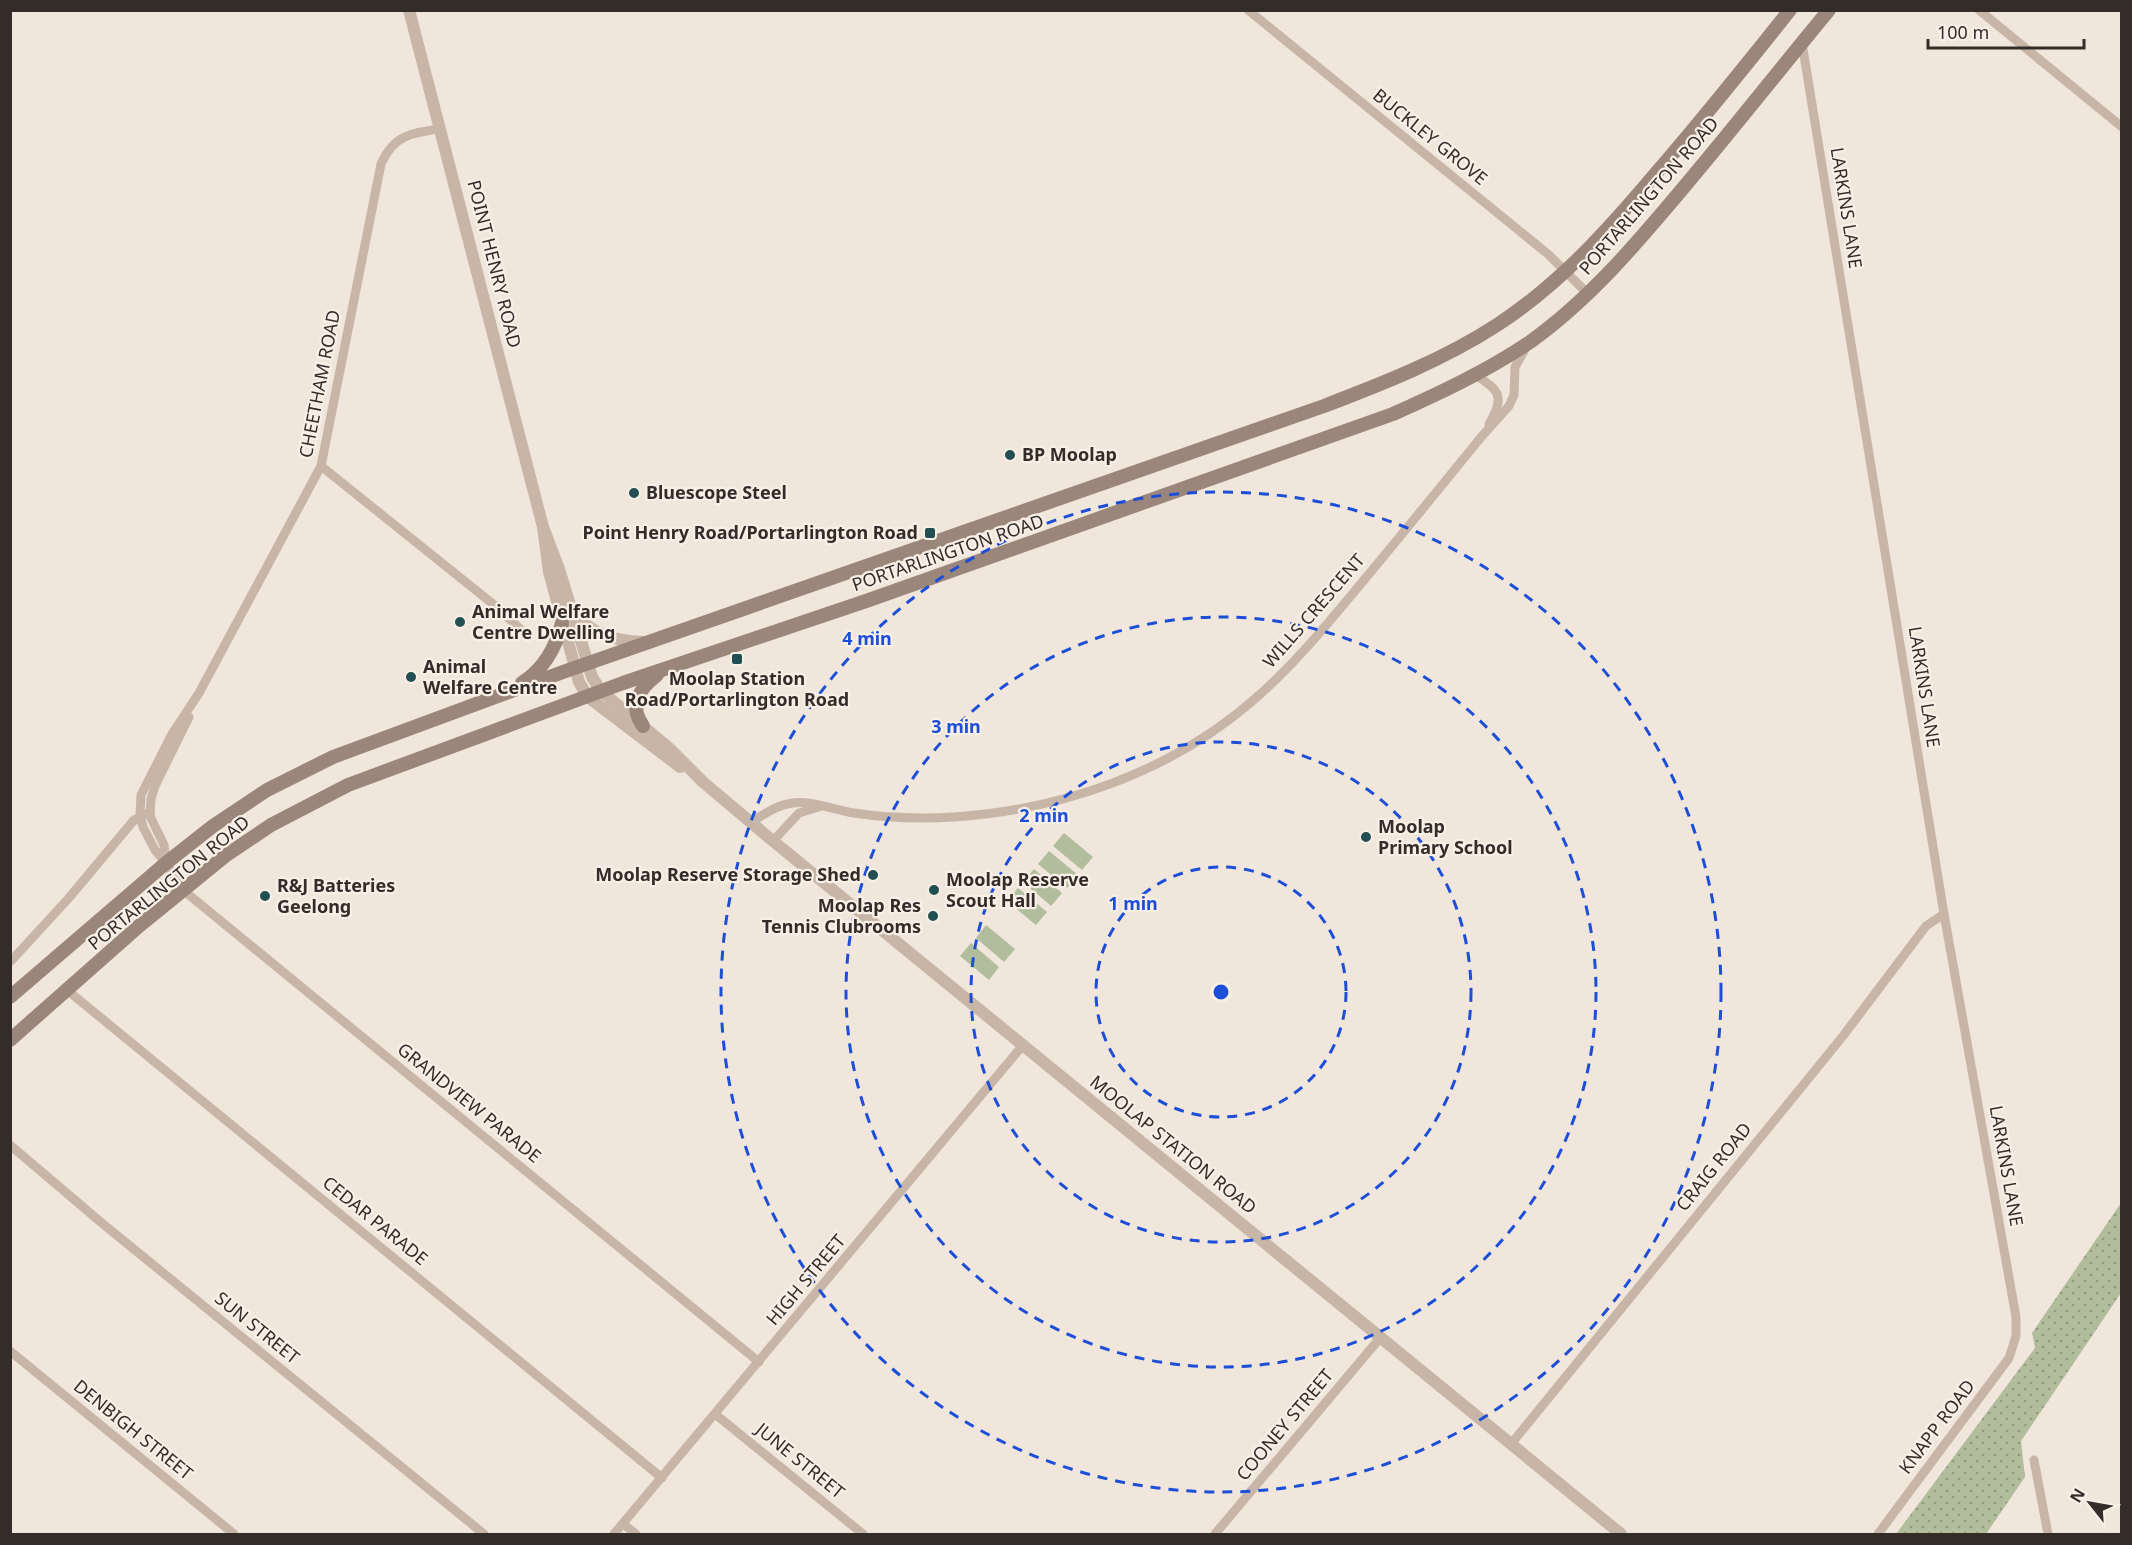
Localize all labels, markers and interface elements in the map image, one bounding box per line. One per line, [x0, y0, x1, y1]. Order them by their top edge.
scale bar [1928, 12, 2084, 50]
text: 100 m [1937, 20, 1989, 44]
street label: BUCKLEY GROVE [1368, 83, 1493, 190]
street label: PORTARLINGTON ROAD [1573, 111, 1723, 279]
street label: LARKINS LANE [1826, 146, 1868, 270]
street label: POINT HENRY ROAD [463, 177, 527, 350]
street label: CHEETHAM ROAD [293, 308, 345, 460]
place label: BP Moolap [1022, 442, 1117, 466]
marker: BP Moolap [1003, 448, 1017, 462]
place label: Bluescope Steel [646, 480, 787, 504]
marker: Bluescope Steel [627, 486, 641, 500]
street label: PORTARLINGTON ROAD [848, 508, 1047, 596]
place label: Point Henry Road/Portarlington Road [583, 520, 918, 544]
marker: Point Henry Road/Portarlington Road [923, 526, 937, 540]
street label: WILLS CRESCENT [1257, 548, 1369, 672]
place label: Animal Welfare Centre Dwelling [472, 599, 615, 644]
marker: Animal Welfare Centre Dwelling [453, 615, 467, 629]
street label: LARKINS LANE [1904, 625, 1946, 749]
text: 4 min [842, 626, 892, 650]
marker: Moolap Station Road/Portarlington Road [730, 652, 744, 666]
place label: Animal Welfare Centre [423, 654, 557, 699]
place label: Moolap Station Road/Portarlington Road [625, 666, 849, 711]
marker: Animal Welfare Centre [404, 670, 418, 684]
text: 3 min [931, 714, 981, 738]
text: 2 min [1019, 803, 1069, 827]
street label: PORTARLINGTON ROAD [83, 809, 254, 955]
place label: Moolap Primary School [1378, 814, 1513, 859]
marker: Moolap Primary School [1359, 830, 1373, 844]
place label: Moolap Reserve Storage Shed [595, 862, 861, 886]
place label: Moolap Reserve Scout Hall [946, 867, 1089, 912]
marker: Moolap Reserve Storage Shed [866, 868, 880, 882]
place label: R&J Batteries Geelong [277, 873, 395, 918]
marker: Moolap Reserve Scout Hall [927, 883, 941, 897]
marker: R&J Batteries Geelong [258, 889, 272, 903]
text: 1 min [1108, 891, 1158, 915]
place label: Moolap Res Tennis Clubrooms [762, 893, 921, 938]
marker: Moolap Res Tennis Clubrooms [926, 909, 940, 923]
centre of rings [1211, 982, 1231, 1002]
street label: GRANDVIEW PARADE [393, 1037, 546, 1168]
street label: MOOLAP STATION ROAD [1085, 1069, 1262, 1219]
street label: LARKINS LANE [1985, 1104, 2029, 1228]
street label: CRAIG ROAD [1670, 1117, 1756, 1216]
street label: CEDAR PARADE [318, 1170, 433, 1270]
street label: HIGH STREET [760, 1229, 850, 1330]
street label: SUN STREET [210, 1286, 305, 1369]
street label: COONEY STREET [1230, 1363, 1338, 1485]
street label: DENBIGH STREET [69, 1374, 198, 1485]
street label: KNAPP ROAD [1893, 1374, 1980, 1478]
street label: JUNE STREET [750, 1416, 850, 1503]
north arrow [2060, 1473, 2120, 1533]
text: N [2064, 1484, 2090, 1507]

